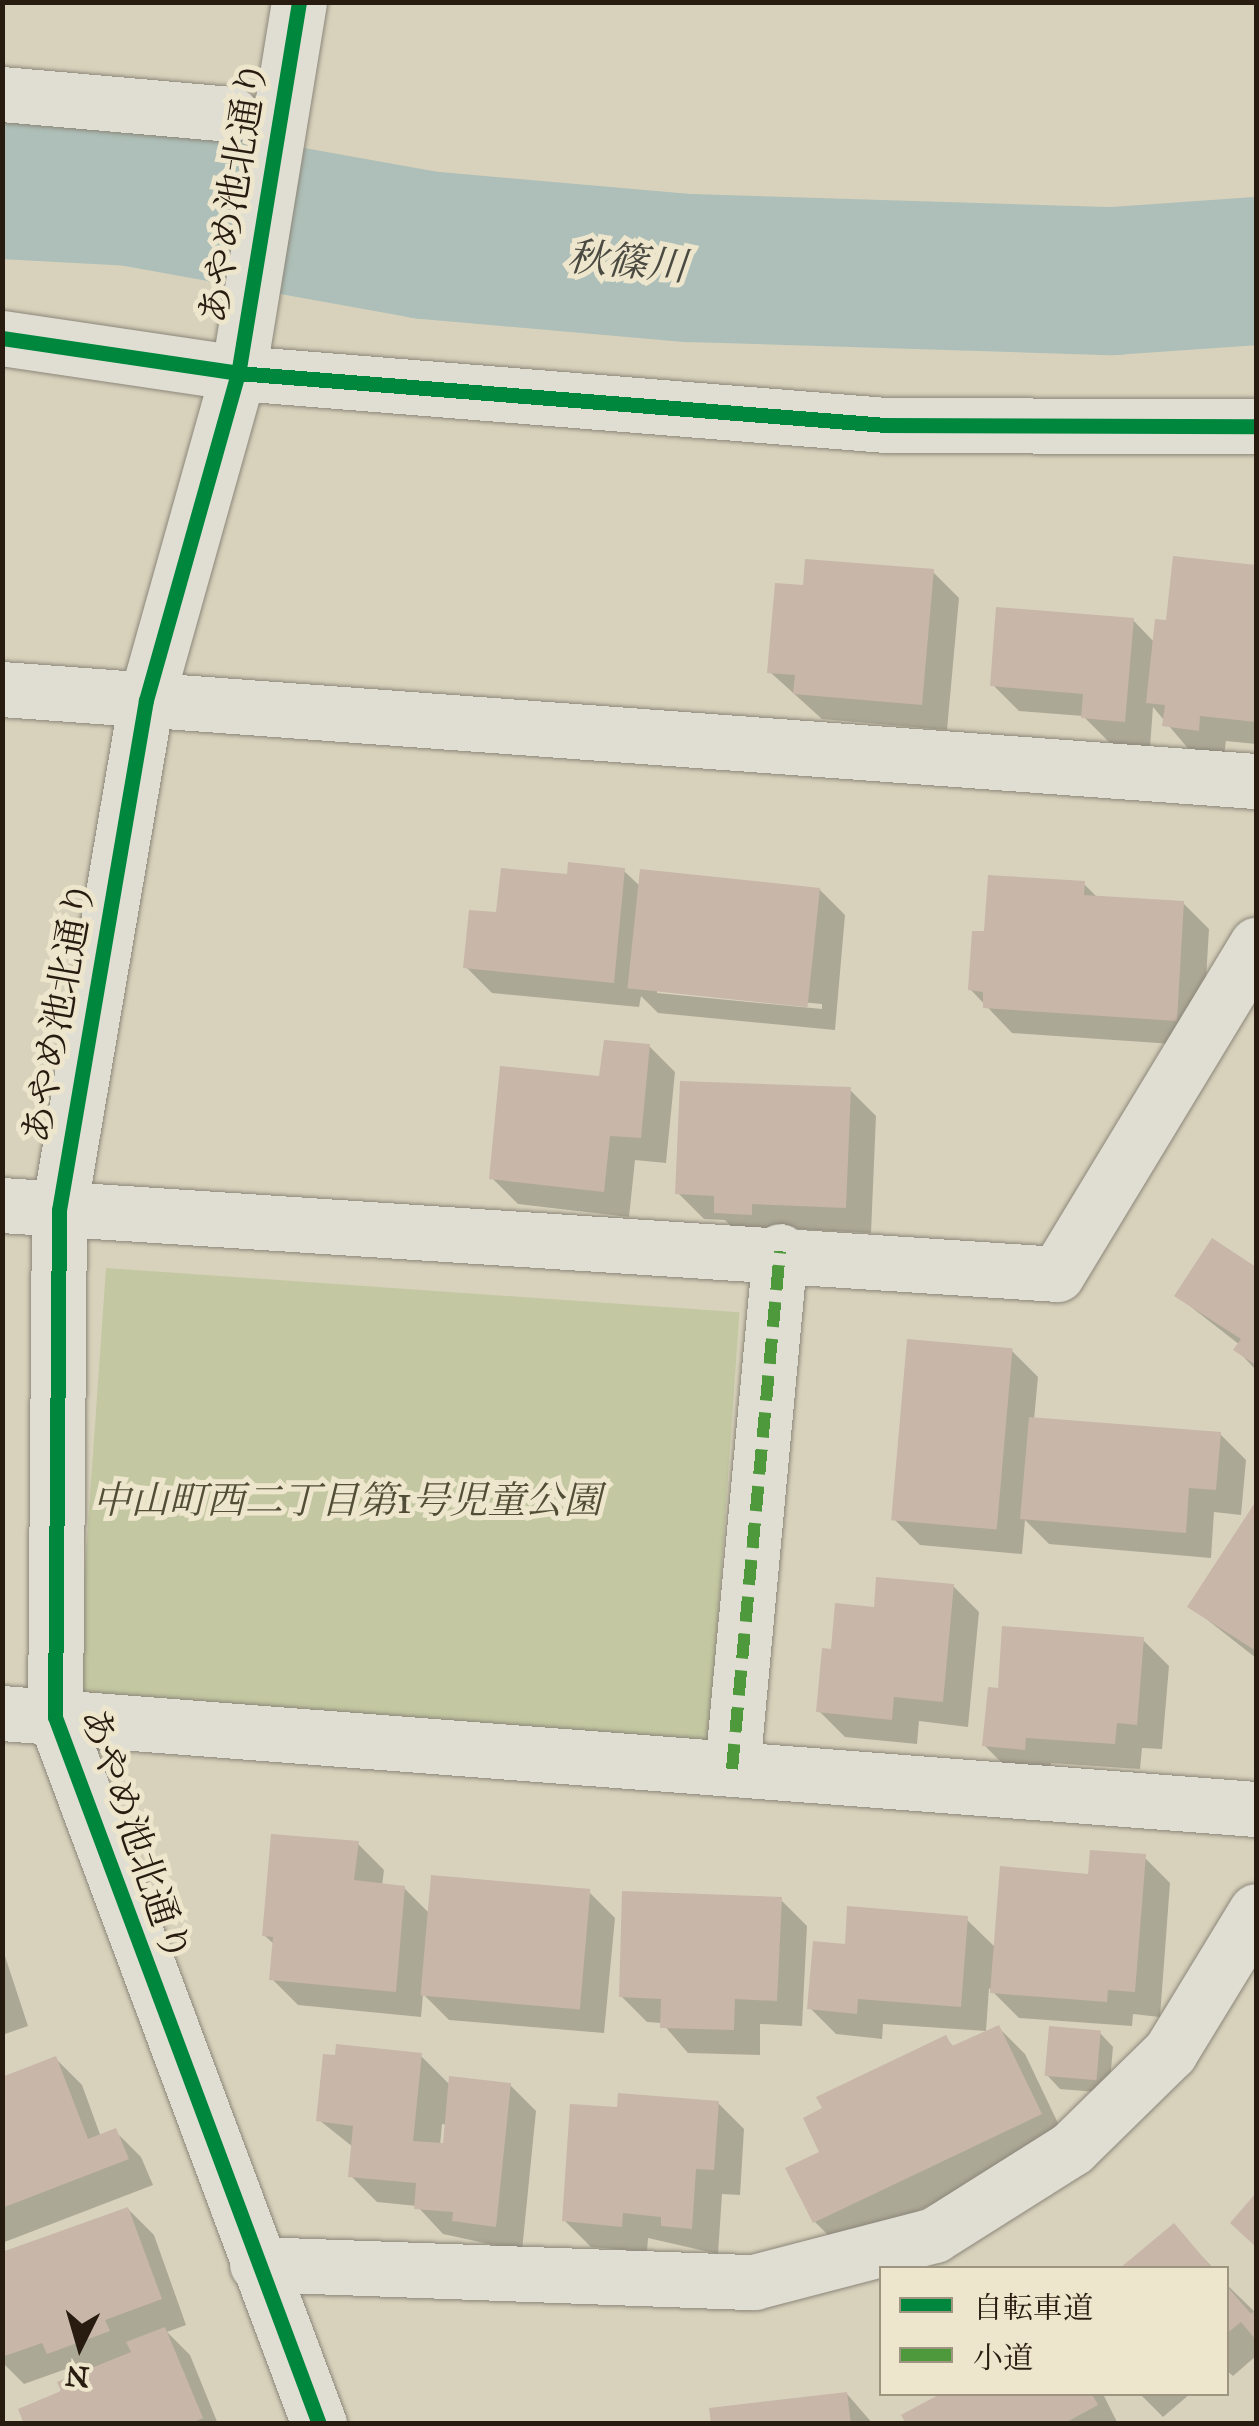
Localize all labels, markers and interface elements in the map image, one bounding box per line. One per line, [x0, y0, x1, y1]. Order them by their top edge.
street label: あやめ池北通り [191, 57, 277, 327]
water label: 秋篠川 [565, 233, 689, 291]
street label: あやめ池北通り [13, 877, 105, 1147]
park label: 中山町西二丁目第1号児童公園 [92, 1478, 602, 1524]
street label: あやめ池北通り [70, 1702, 200, 1968]
legend [879, 2266, 1229, 2396]
text: 自転車道 [973, 2290, 1093, 2326]
north arrow [30, 2296, 130, 2396]
text: 小道 [973, 2340, 1033, 2376]
text: N [64, 2358, 91, 2395]

